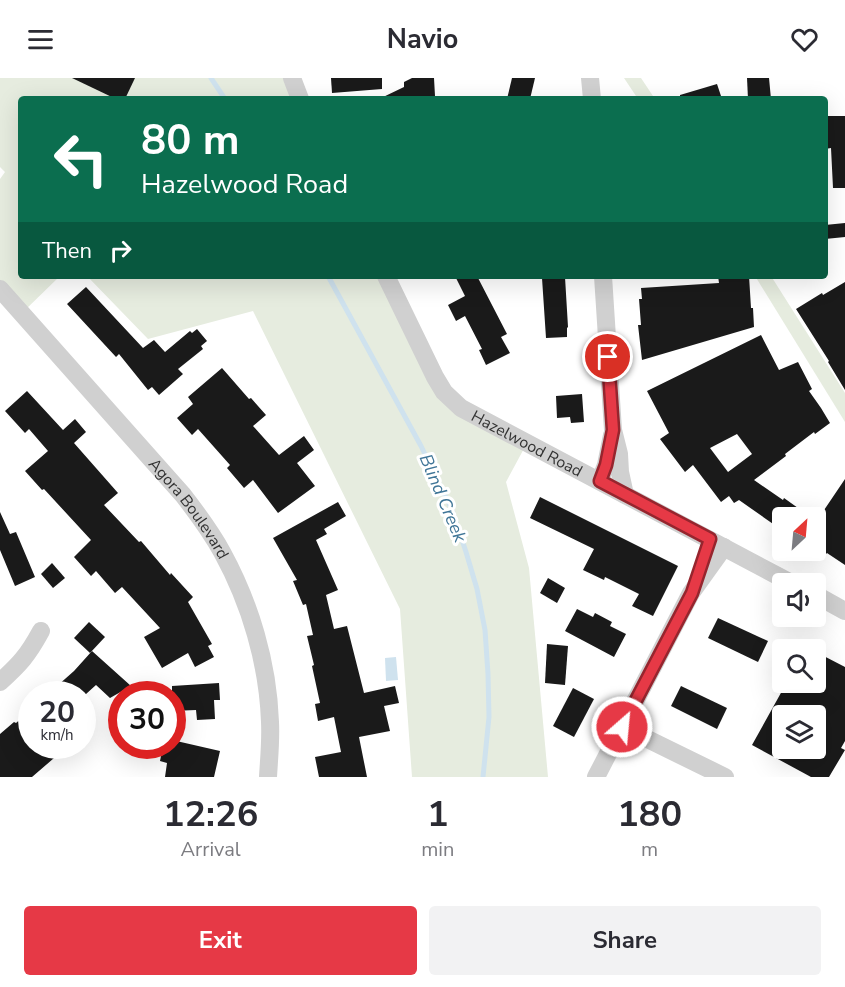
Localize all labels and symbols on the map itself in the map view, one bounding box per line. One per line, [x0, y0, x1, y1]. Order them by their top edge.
pin [582, 331, 633, 382]
street label: Hazelwood Road [467, 405, 586, 482]
water label: Blind Creek [414, 450, 473, 547]
street label: Agora Boulevard [143, 454, 234, 563]
north arrow [772, 507, 826, 561]
speed limit sign: 30 [108, 681, 186, 759]
position arrow [590, 695, 654, 759]

